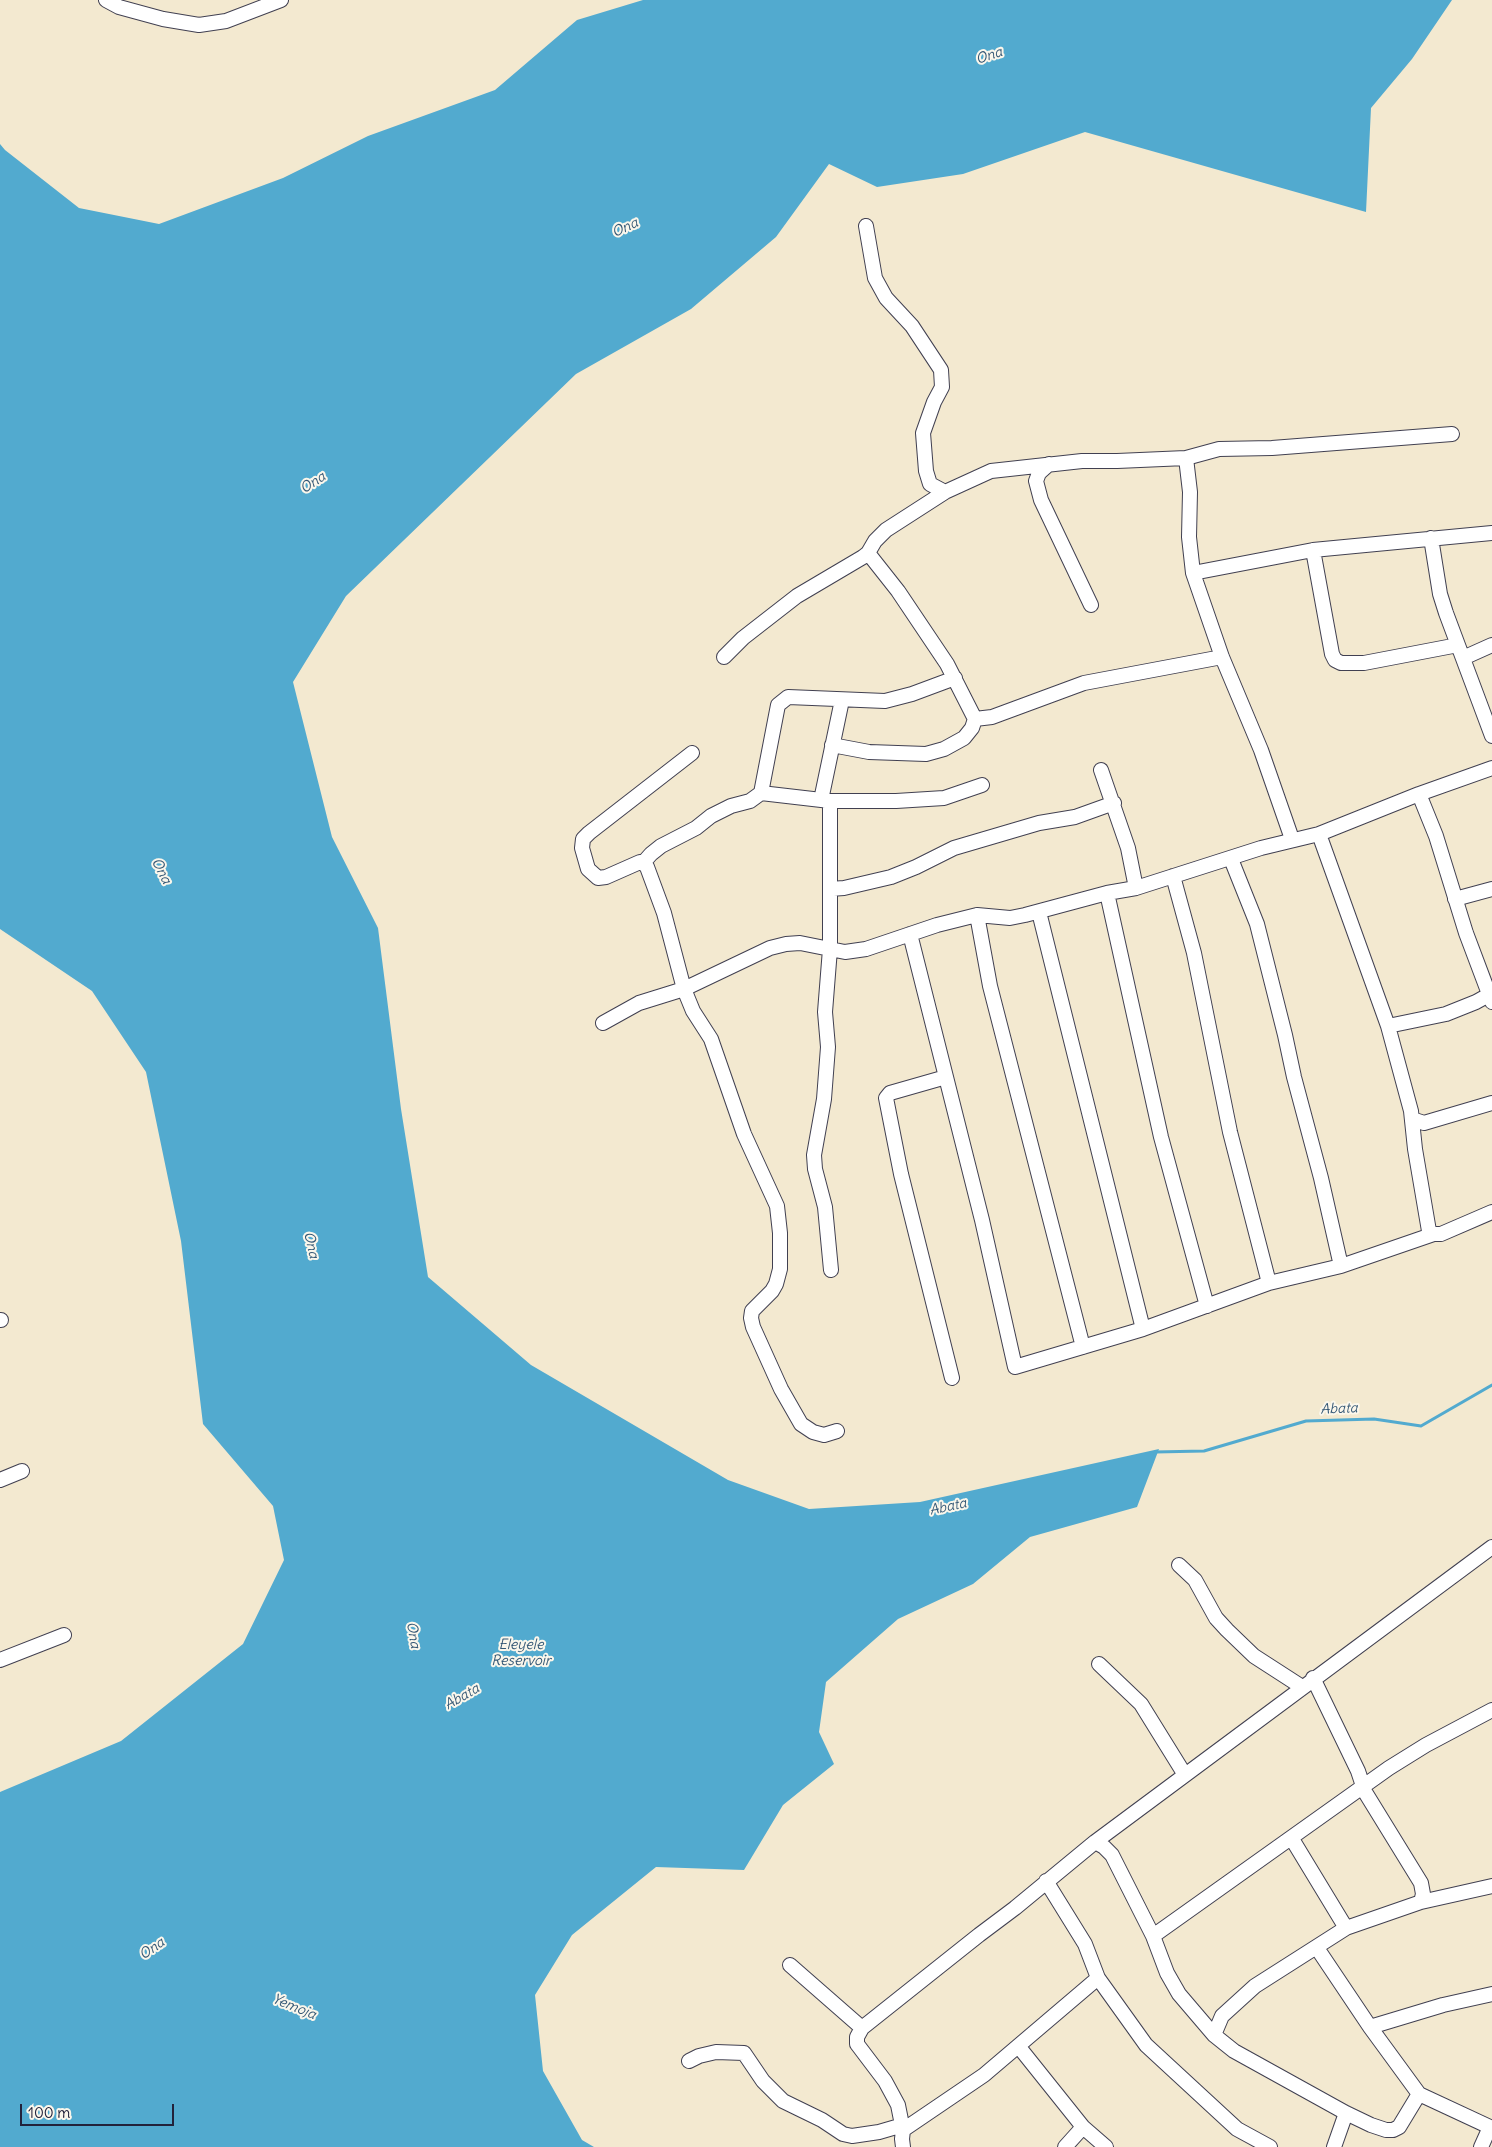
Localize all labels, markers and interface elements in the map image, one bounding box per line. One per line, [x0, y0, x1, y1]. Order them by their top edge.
water label: Ona [974, 44, 1004, 68]
water label: Ona [609, 215, 641, 241]
water label: Ona [297, 469, 329, 497]
water label: Ona [147, 855, 175, 887]
water label: Ona [300, 1230, 322, 1260]
water label: Abata [1320, 1400, 1358, 1418]
water label: Abata [928, 1495, 968, 1519]
water label: Ona [402, 1620, 424, 1650]
water label: Eleyele Reservoir [491, 1637, 551, 1670]
water label: Abata [442, 1680, 482, 1714]
water label: Ona [136, 1934, 168, 1964]
water label: Yemoja [270, 1991, 318, 2023]
scale bar [22, 2094, 176, 2126]
text: 100 m [28, 2103, 70, 2122]

